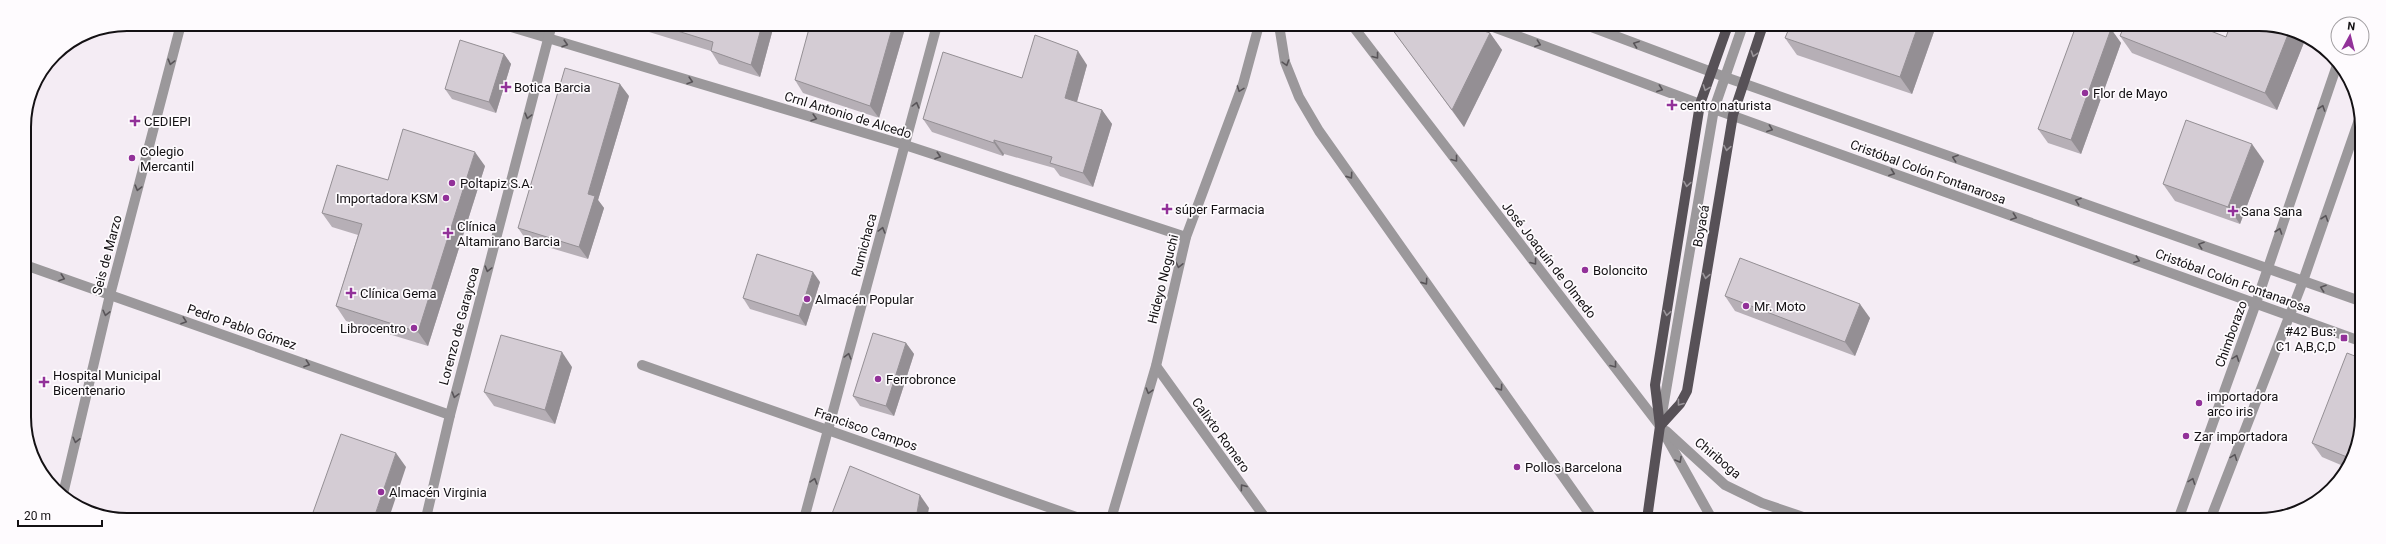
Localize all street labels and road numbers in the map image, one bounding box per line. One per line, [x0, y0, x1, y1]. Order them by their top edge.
street label: Crnl Antonio de Alcedo [783, 89, 913, 141]
street label: Cristóbal Colón Fontanarosa [1848, 137, 2008, 207]
street label: José Joaquín de Olmedo [1499, 199, 1599, 321]
street label: Boyacá [1690, 204, 1712, 248]
street label: Rumichaca [848, 212, 880, 278]
street label: Seis de Marzo [89, 214, 125, 296]
street label: Hideyo Noguchi [1145, 233, 1181, 325]
street label: Cristóbal Colón Fontanarosa [2153, 246, 2313, 316]
street label: Lorenzo de Garaycoa [436, 265, 482, 387]
street label: Chimborazo [2212, 299, 2250, 369]
street label: Pedro Pablo Gómez [185, 301, 299, 353]
street label: Calixto Romero [1189, 395, 1253, 475]
street label: Francisco Campos [813, 404, 920, 454]
street label: Chiriboga [1692, 434, 1744, 482]

